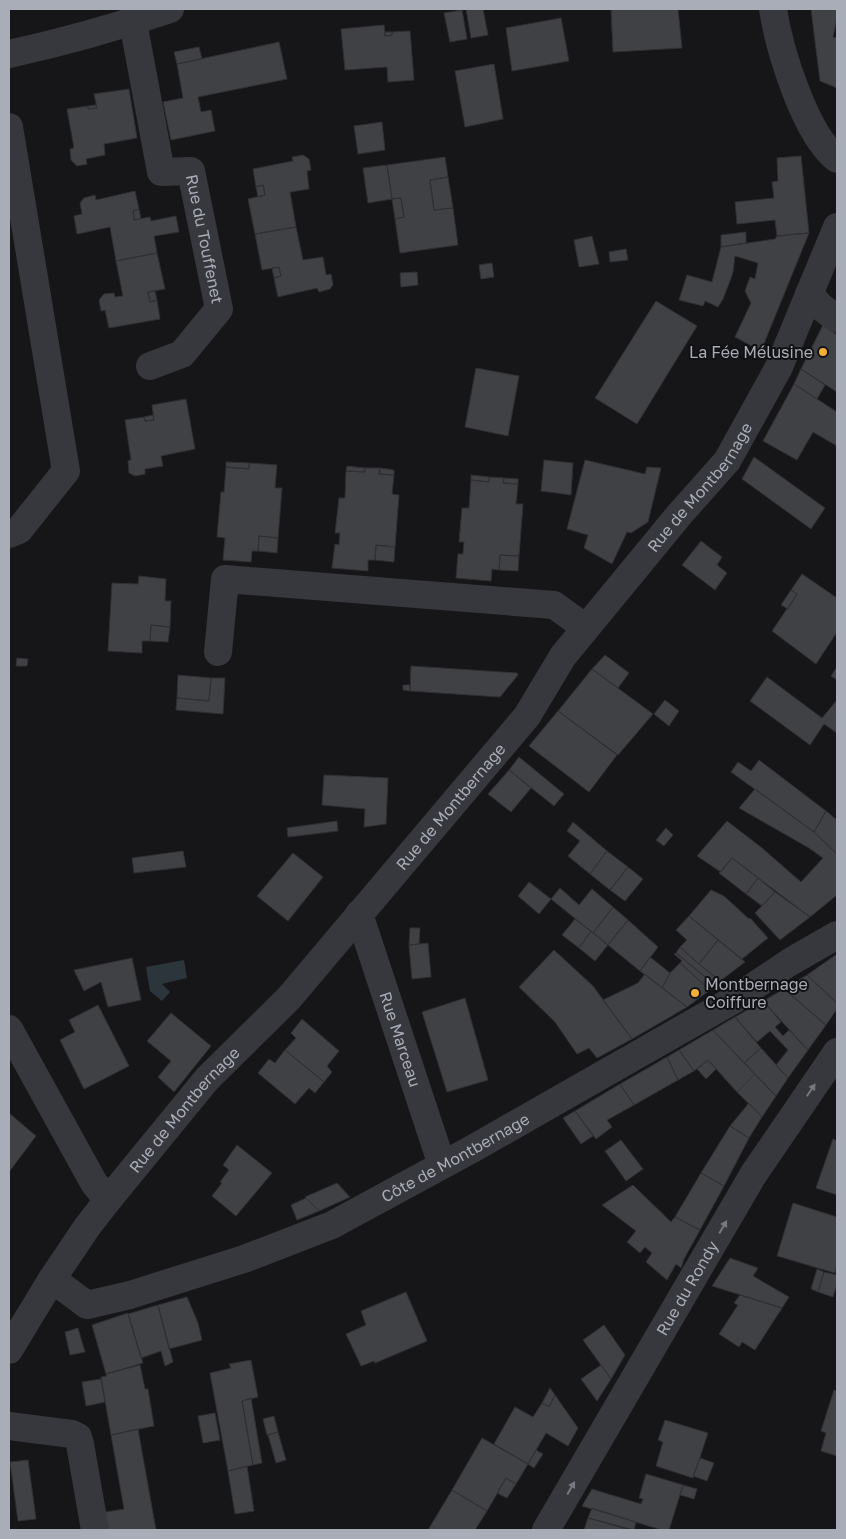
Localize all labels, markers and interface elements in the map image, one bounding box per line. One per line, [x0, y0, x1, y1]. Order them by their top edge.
street label: Rue du Touffenet [182, 173, 228, 305]
place label: La Fée Mélusine [689, 342, 813, 362]
marker: La Fée Mélusine [817, 346, 829, 358]
street label: Rue de Montbernage [643, 419, 756, 556]
street label: Rue de Montbernage [391, 739, 510, 874]
place label: Montbernage Coiffure [705, 974, 808, 1012]
marker: Montbernage Coiffure [689, 987, 701, 999]
street label: Rue Marceau [375, 989, 426, 1090]
street label: Rue de Montbernage [125, 1043, 244, 1177]
one-way arrow [806, 1084, 816, 1097]
street label: Côte de Montbernage [378, 1109, 533, 1206]
one-way arrow [718, 1220, 727, 1233]
street label: Rue du Rondy [652, 1237, 722, 1339]
one-way arrow [566, 1482, 575, 1495]

